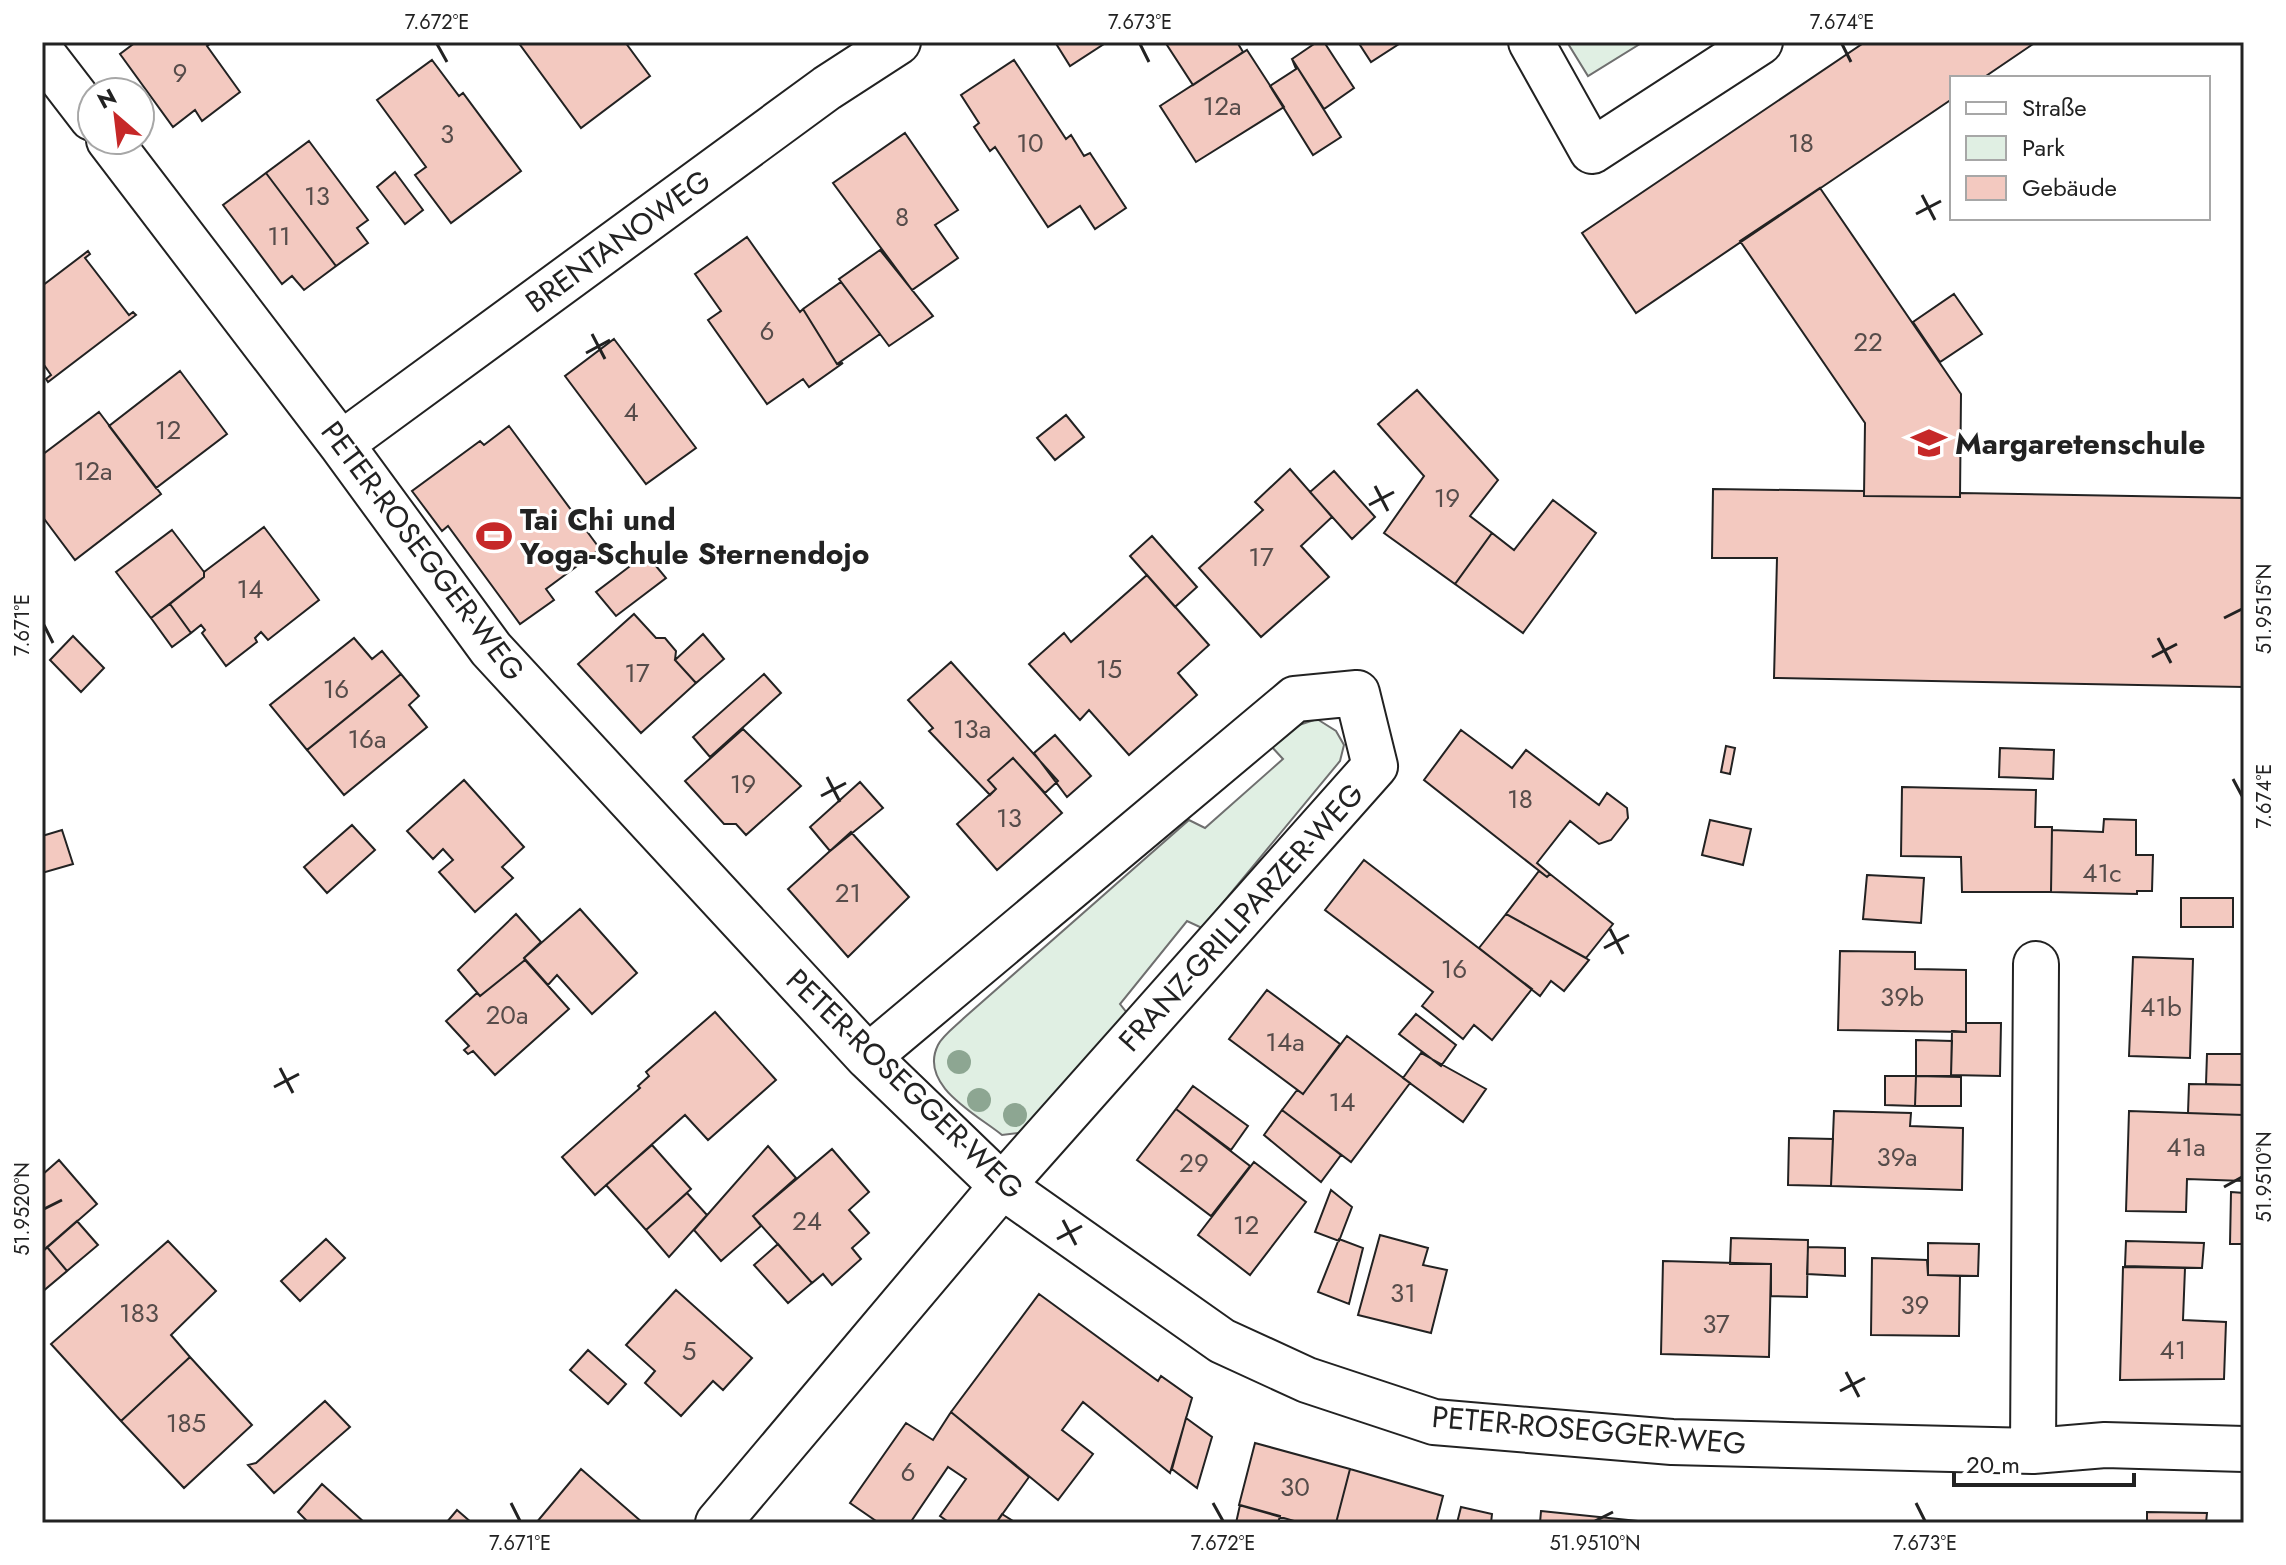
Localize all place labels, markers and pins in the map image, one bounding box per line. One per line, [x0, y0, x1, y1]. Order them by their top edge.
place label: Margaretenschule [1955, 422, 2205, 465]
school or university icon: Margaretenschule [1910, 424, 1948, 462]
place label: Tai Chi und Yoga-Schule Sternendojo [519, 498, 869, 575]
sports icon: Tai Chi und Yoga-Schule Sternendojo [475, 517, 513, 555]

